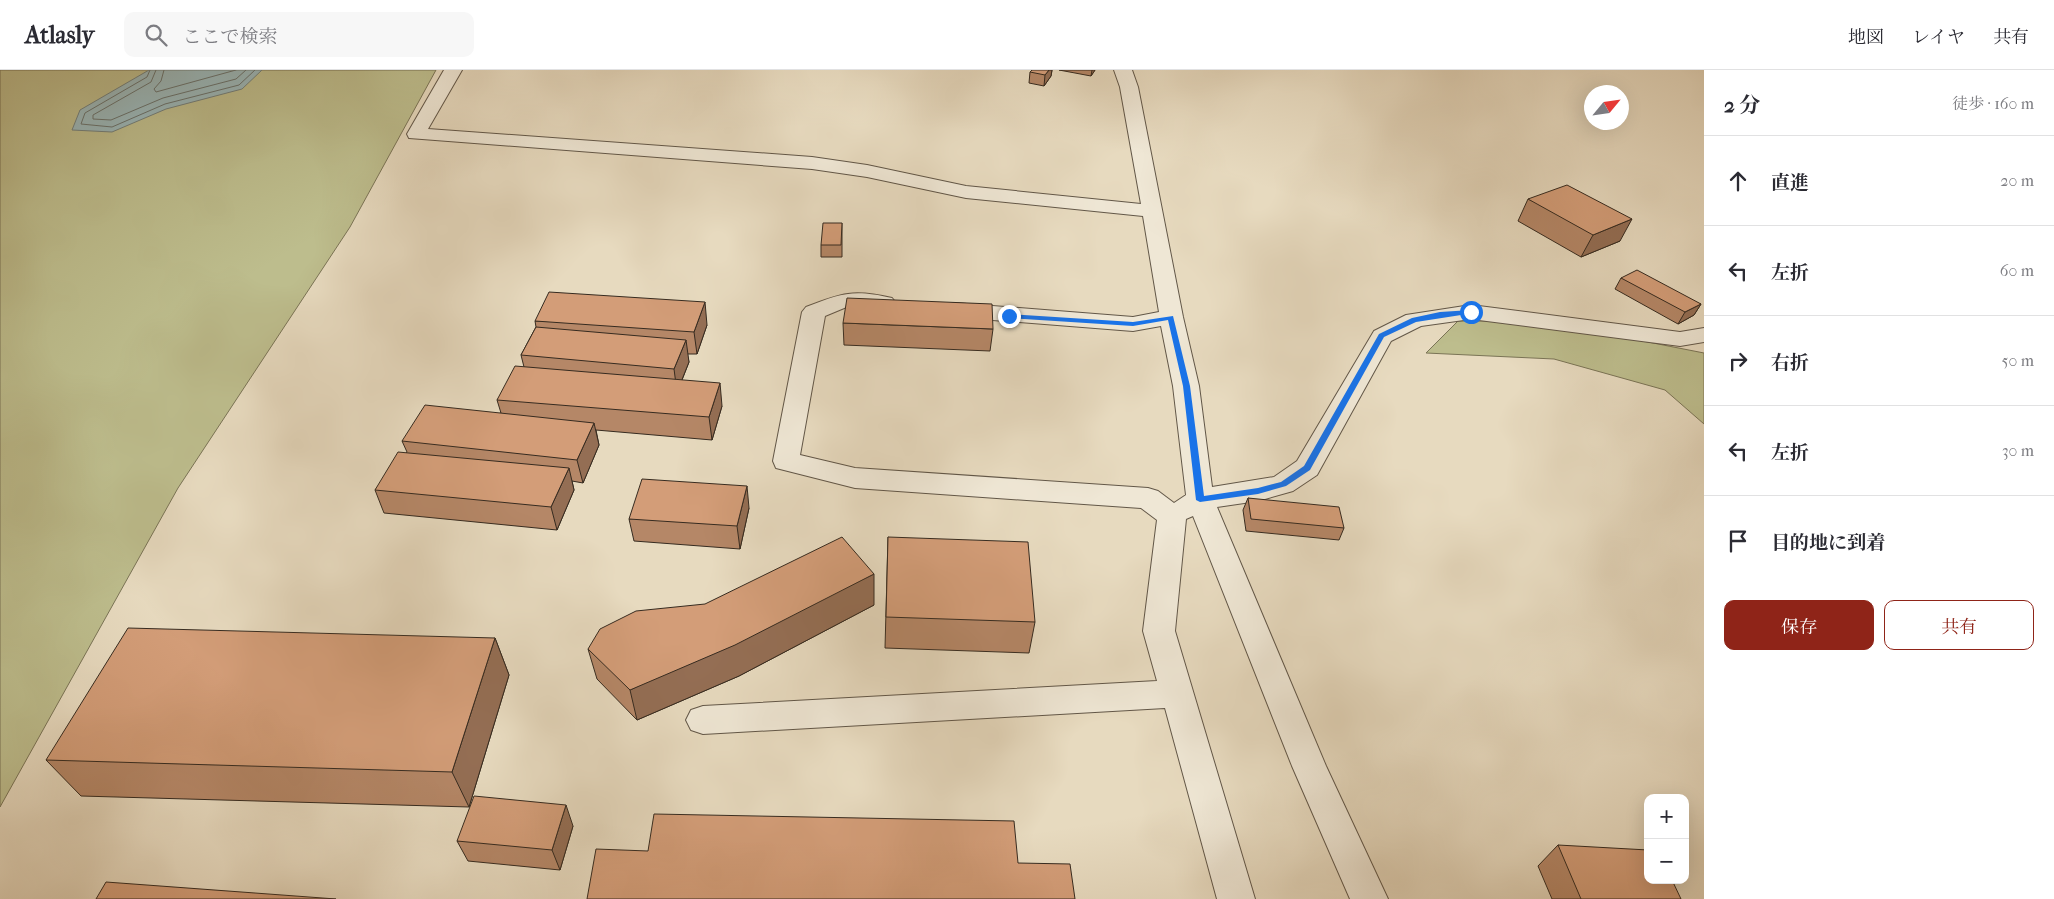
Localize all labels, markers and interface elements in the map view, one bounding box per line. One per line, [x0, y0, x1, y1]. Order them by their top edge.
search box [124, 12, 474, 57]
text: Atlasly [25, 21, 94, 49]
icon: search [142, 21, 170, 49]
text: ここで検索 [182, 26, 277, 48]
text: 地図 [1848, 27, 1884, 48]
text: レイヤ [1912, 27, 1965, 48]
text: 共有 [1993, 27, 2029, 48]
north arrow [1584, 85, 1629, 130]
text: 2 分 [1724, 93, 1760, 117]
text: 徒歩 · 160 m [1952, 94, 2034, 113]
icon: ahead [1724, 167, 1752, 195]
text: 20 m [2000, 171, 2034, 190]
text: 直進 [1771, 172, 1809, 194]
icon: left [1724, 257, 1752, 285]
text: 60 m [2000, 261, 2034, 280]
text: 左折 [1771, 262, 1809, 284]
route start [1460, 301, 1483, 324]
route end [998, 305, 1021, 328]
icon: right [1724, 347, 1752, 375]
text: 50 m [2002, 351, 2034, 370]
text: 右折 [1771, 352, 1809, 374]
icon: left [1724, 437, 1752, 465]
text: 30 m [2002, 441, 2034, 460]
text: 左折 [1771, 442, 1809, 464]
icon: arrive [1724, 527, 1752, 555]
text: 目的地に到着 [1771, 532, 1885, 554]
button: 保存 [1724, 600, 1874, 650]
button: 共有 [1884, 600, 2034, 650]
map controls [1644, 794, 1689, 884]
button: + [1644, 794, 1689, 839]
button: − [1644, 839, 1689, 884]

